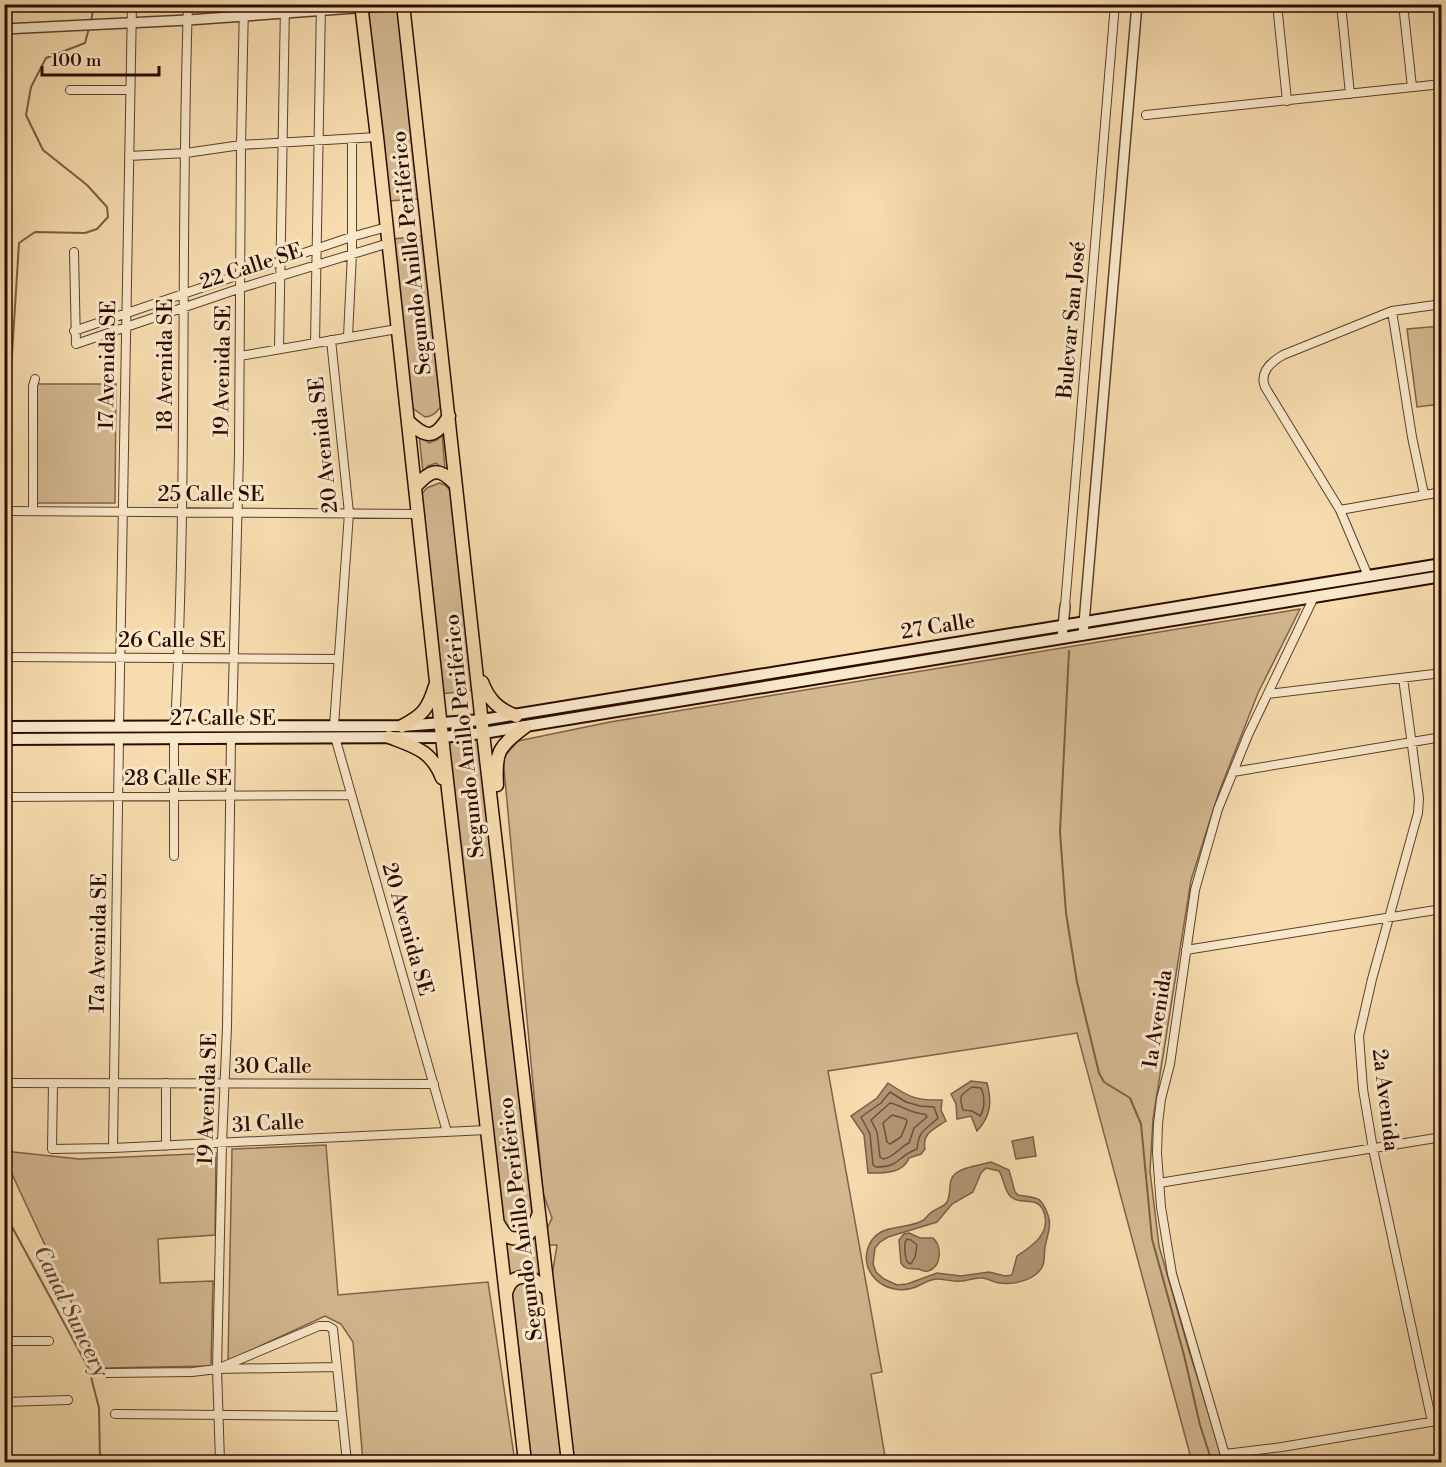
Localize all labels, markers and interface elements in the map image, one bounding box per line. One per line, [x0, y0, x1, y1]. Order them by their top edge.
scale bar [42, 39, 159, 77]
text: 100 m [51, 49, 102, 72]
street label: Segundo Anillo Periférico [386, 130, 438, 376]
street label: 22 Calle SE [196, 238, 306, 296]
street label: Bulevar San José [1052, 240, 1092, 401]
street label: 18 Avenida SE [153, 299, 179, 431]
street label: 17 Avenida SE [94, 300, 122, 430]
street label: 19 Avenida SE [209, 305, 237, 437]
street label: 20 Avenida SE [304, 375, 344, 515]
street label: 25 Calle SE [158, 482, 264, 508]
street label: 27 Calle [899, 608, 977, 646]
street label: Segundo Anillo Periférico [439, 613, 491, 859]
street label: 26 Calle SE [118, 628, 226, 654]
street label: 27 Calle SE [170, 706, 276, 732]
street label: 28 Calle SE [124, 766, 232, 792]
street label: 20 Avenida SE [376, 860, 438, 999]
street label: 17a Avenida SE [85, 873, 113, 1013]
street label: 1a Avenida [1137, 967, 1179, 1071]
street label: 19 Avenida SE [193, 1032, 223, 1166]
street label: 2a Avenida [1366, 1047, 1404, 1153]
street label: 30 Calle [234, 1054, 312, 1080]
street label: Segundo Anillo Periférico [493, 1096, 549, 1342]
street label: 31 Calle [231, 1109, 305, 1139]
water label: Canal Suncery [27, 1242, 114, 1382]

